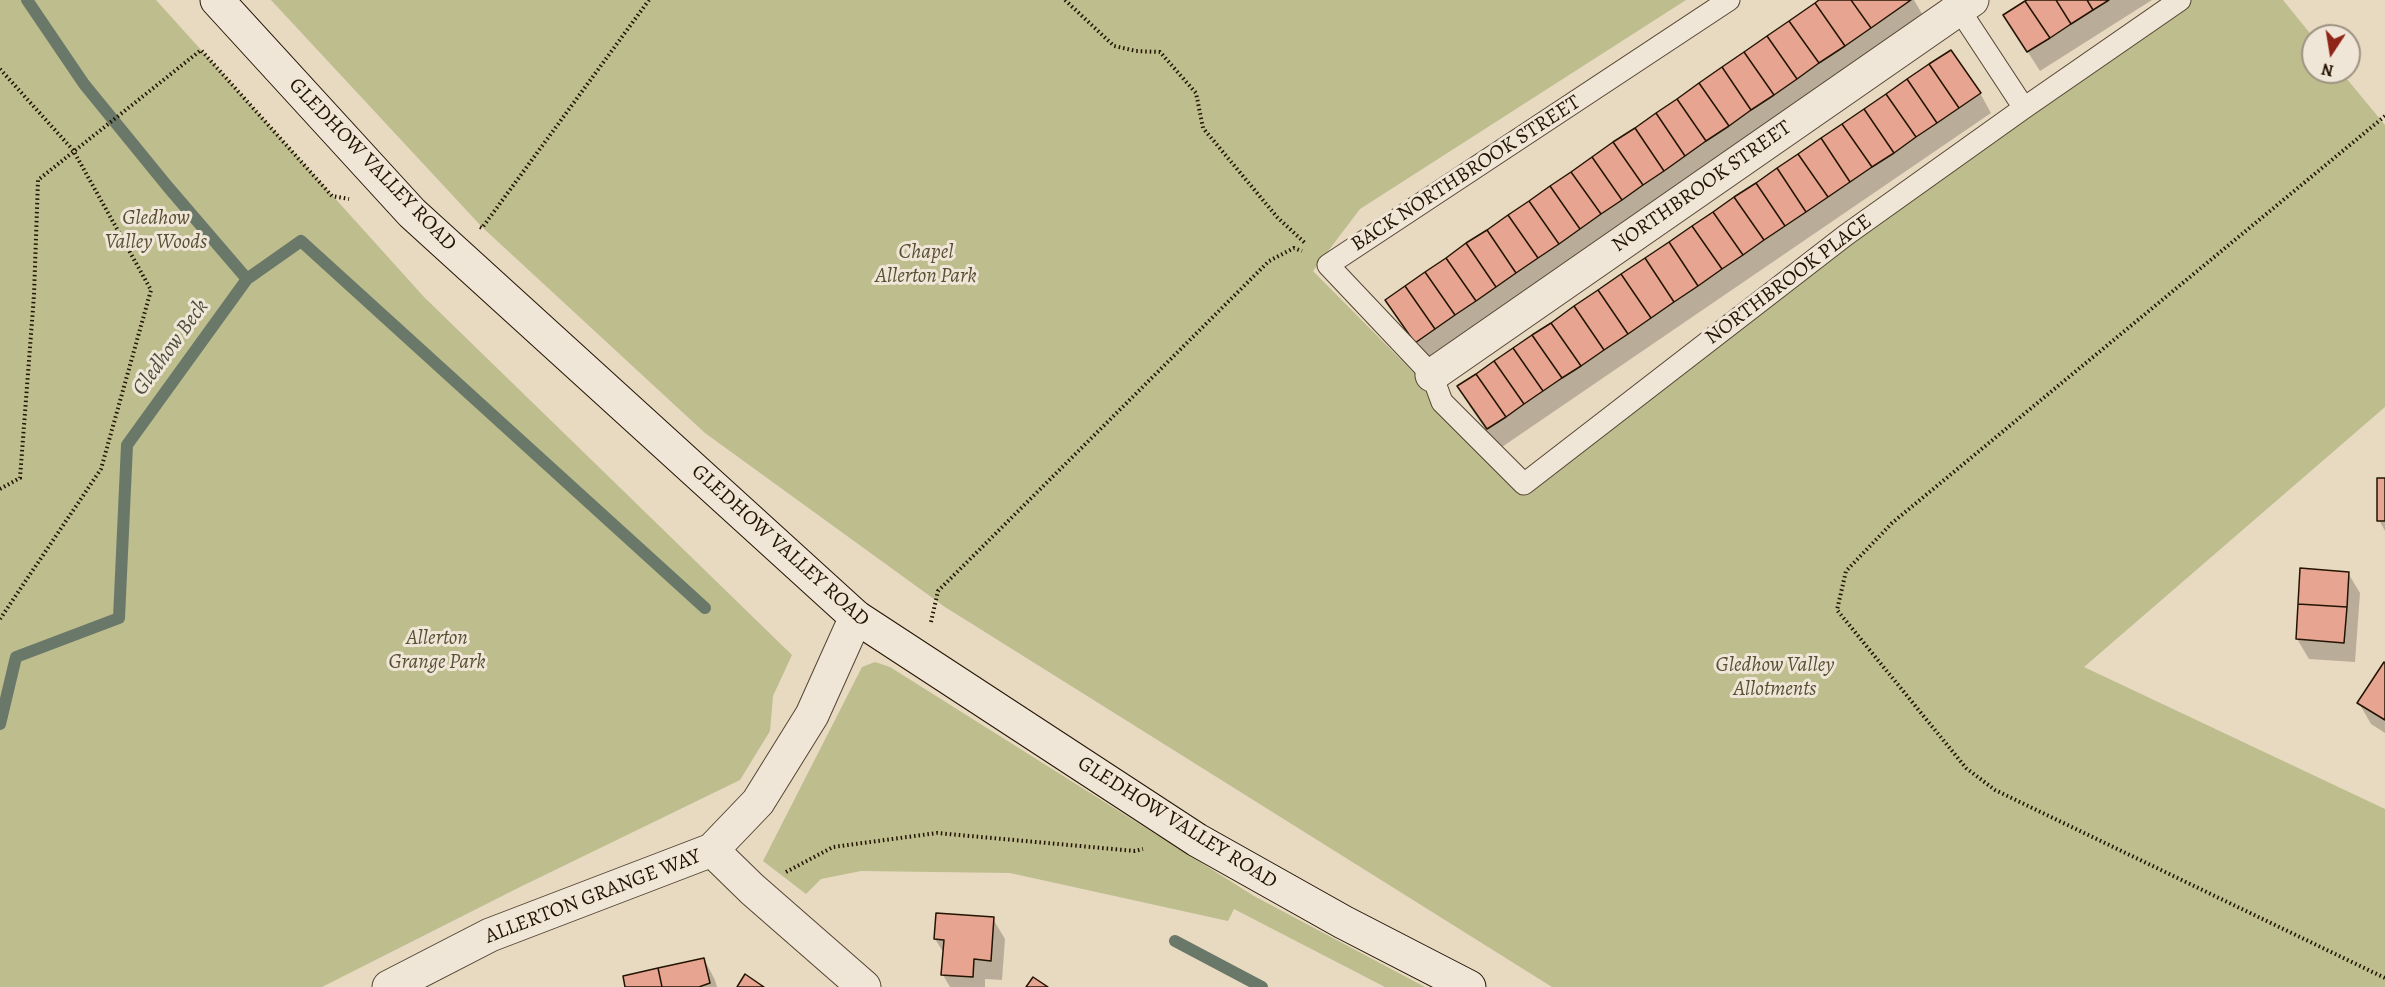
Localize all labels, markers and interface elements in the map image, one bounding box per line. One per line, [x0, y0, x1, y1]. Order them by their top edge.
north arrow [2301, 24, 2361, 84]
text: N [2320, 58, 2336, 82]
street label: GLEDHOW VALLEY ROAD [283, 73, 461, 257]
street label: BACK NORTHBROOK STREET [1347, 90, 1585, 258]
street label: NORTHBROOK STREET [1608, 116, 1796, 258]
park label: Gledhow Valley Woods [105, 206, 207, 256]
street label: NORTHBROOK PLACE [1701, 209, 1877, 351]
park label: Chapel Allerton Park [875, 240, 977, 290]
water label: Gledhow Beck [127, 295, 215, 401]
street label: GLEDHOW VALLEY ROAD [686, 459, 874, 633]
park label: Allerton Grange Park [388, 626, 486, 676]
park label: Gledhow Valley Allotments [1716, 653, 1834, 703]
street label: GLEDHOW VALLEY ROAD [1072, 751, 1282, 895]
street label: ALLERTON GRANGE WAY [482, 844, 704, 950]

